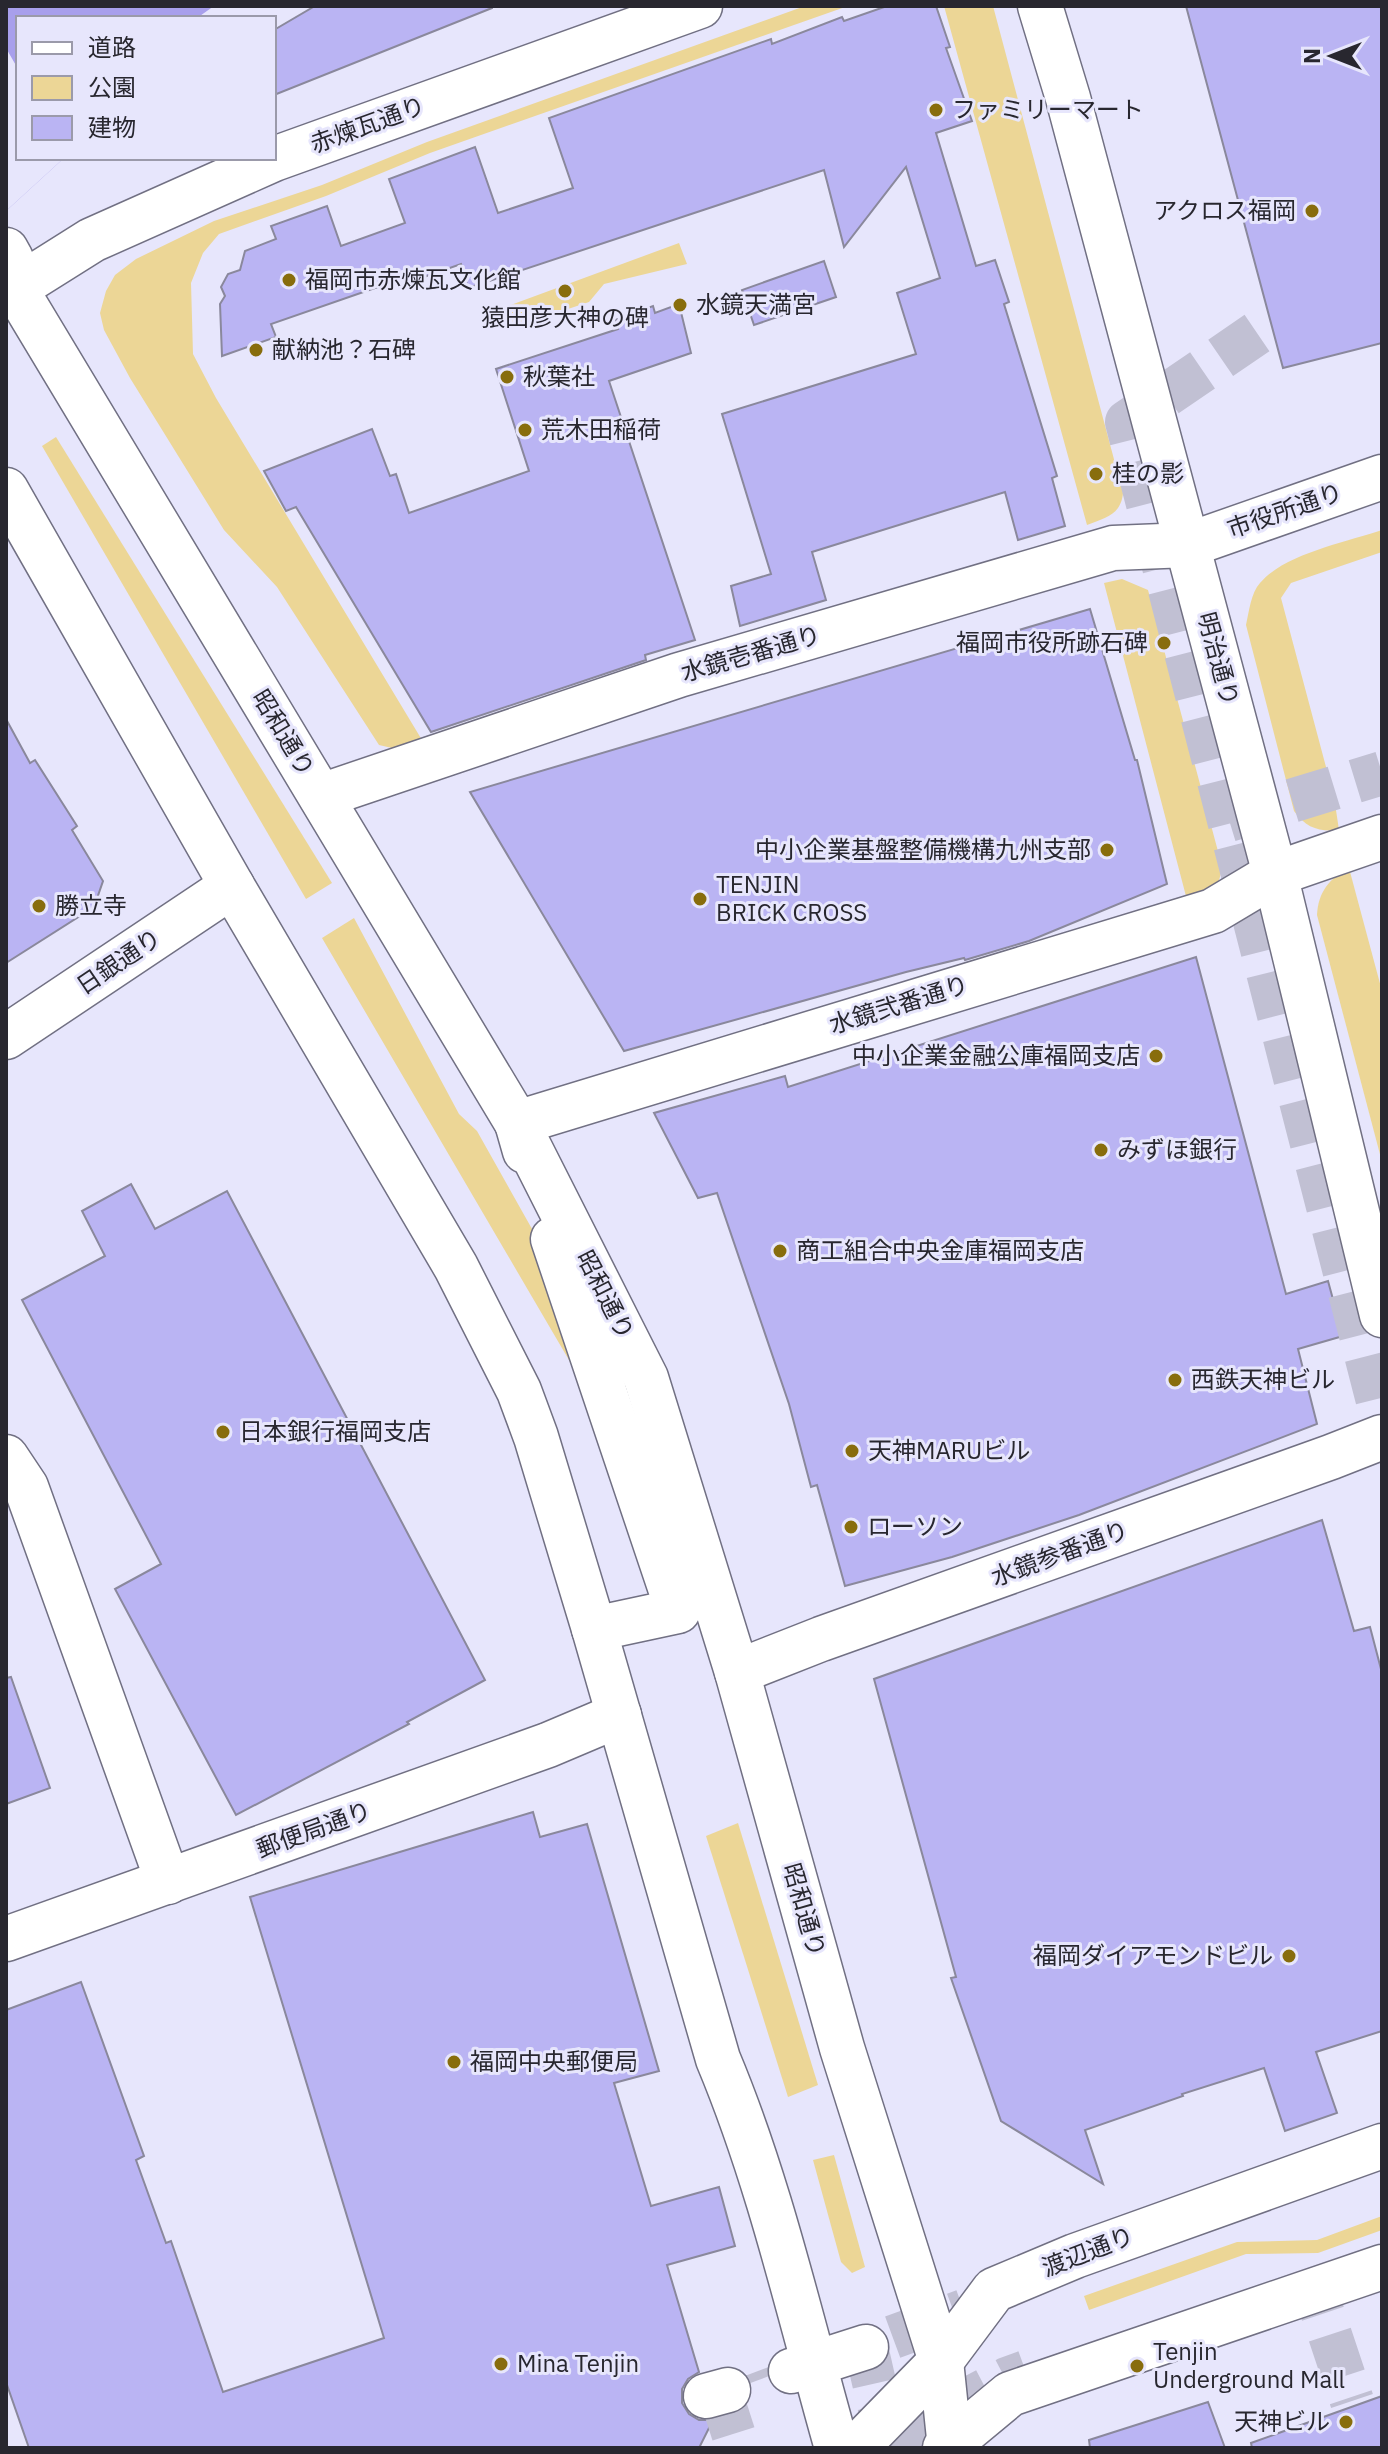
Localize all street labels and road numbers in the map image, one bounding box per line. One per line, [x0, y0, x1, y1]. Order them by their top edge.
street label: 赤煉瓦通り [306, 89, 430, 160]
street label: 市役所通り [1223, 475, 1347, 545]
street label: 明治通り [1191, 608, 1247, 709]
street label: 水鏡壱番通り [677, 618, 824, 688]
street label: 昭和通り [245, 683, 322, 782]
street label: 日銀通り [70, 921, 167, 1001]
street label: 水鏡弐番通り [825, 968, 972, 1040]
street label: 昭和通り [570, 1245, 642, 1345]
street label: 水鏡参番通り [987, 1513, 1133, 1593]
street label: 郵便局通り [252, 1794, 376, 1865]
street label: 昭和通り [776, 1859, 834, 1960]
street label: 渡辺通り [1037, 2219, 1138, 2283]

